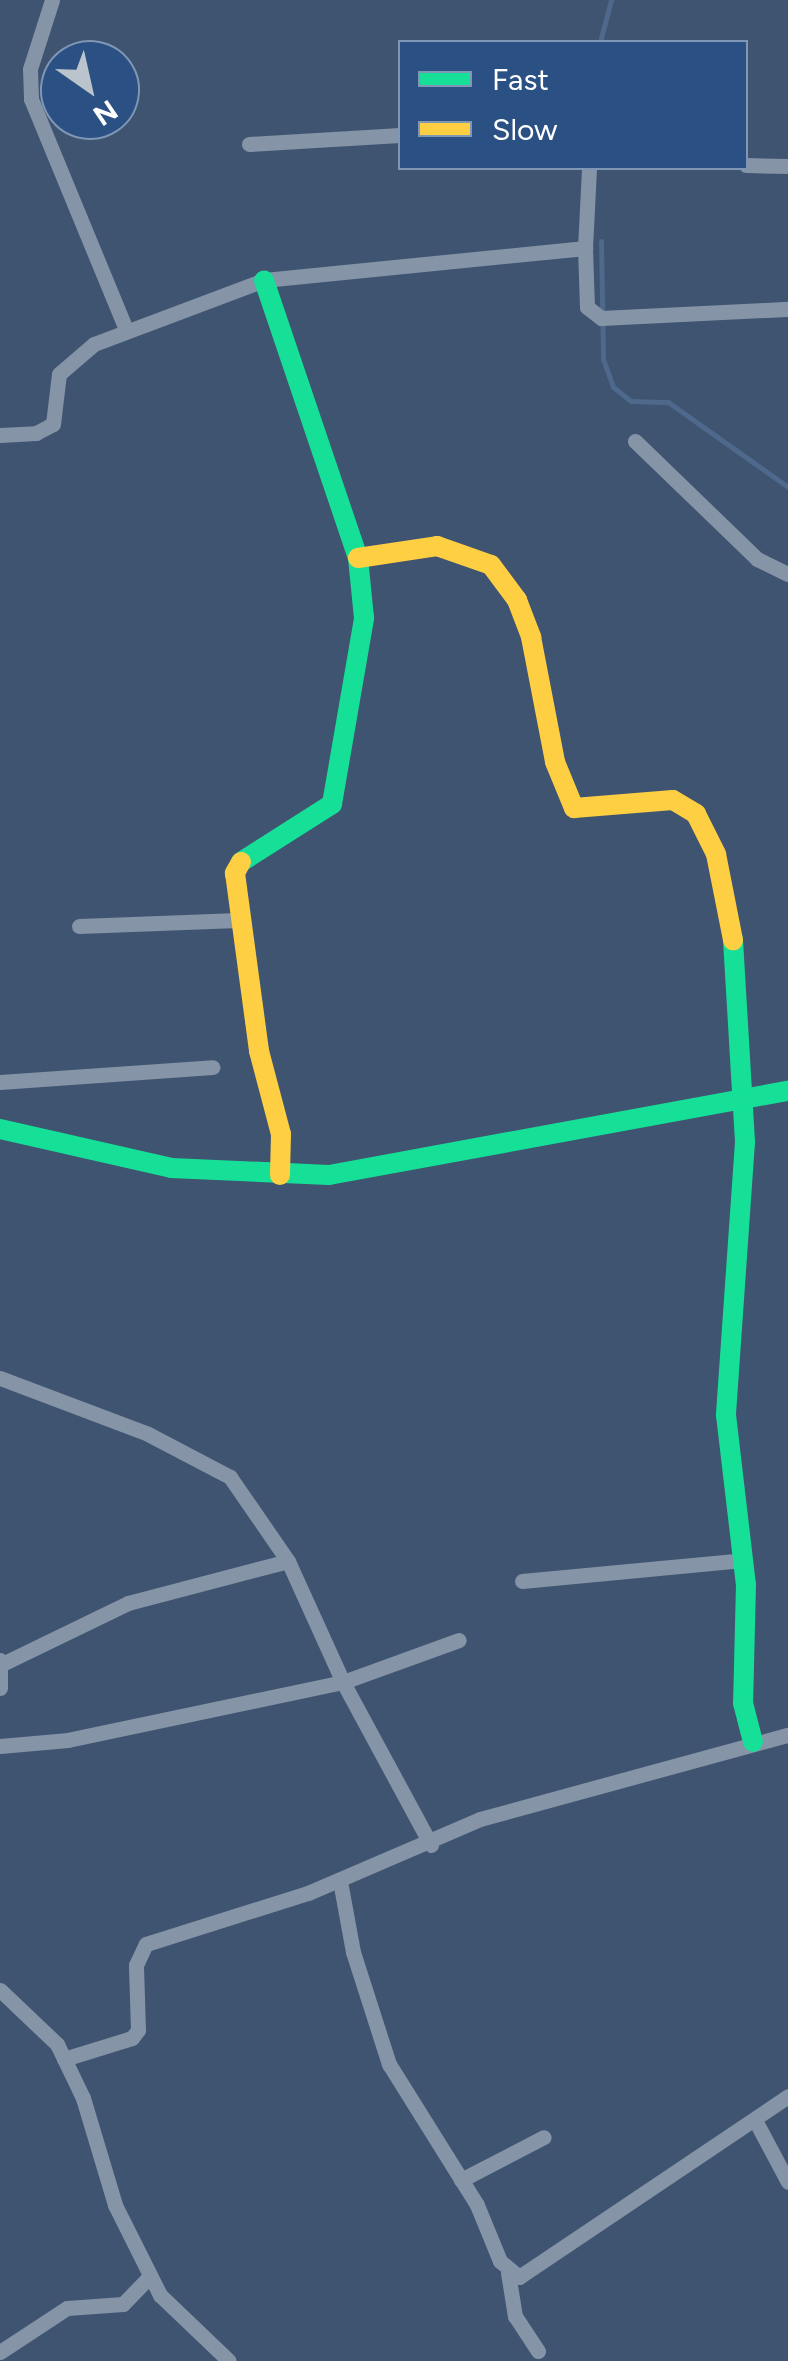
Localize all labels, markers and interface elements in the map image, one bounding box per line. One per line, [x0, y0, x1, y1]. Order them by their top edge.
north arrow [40, 40, 140, 140]
legend [398, 40, 748, 170]
text: Fast [492, 61, 549, 98]
text: N [87, 93, 124, 133]
text: Slow [492, 111, 558, 148]

